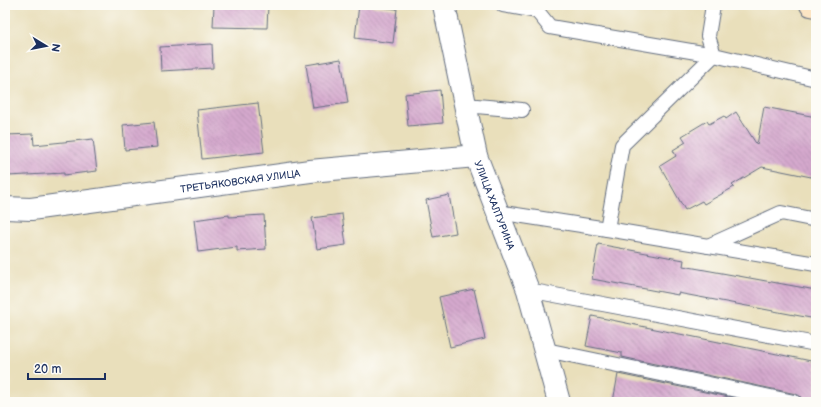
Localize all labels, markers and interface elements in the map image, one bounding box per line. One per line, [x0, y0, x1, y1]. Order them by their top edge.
north arrow [26, 26, 66, 66]
text: N [48, 42, 62, 53]
street label: УЛИЦА ХАЛТУРИНА [471, 159, 517, 253]
street label: ТРЕТЬЯКОВСКАЯ УЛИЦА [179, 167, 302, 196]
scale bar [28, 355, 105, 381]
text: 20 m [34, 362, 61, 377]

